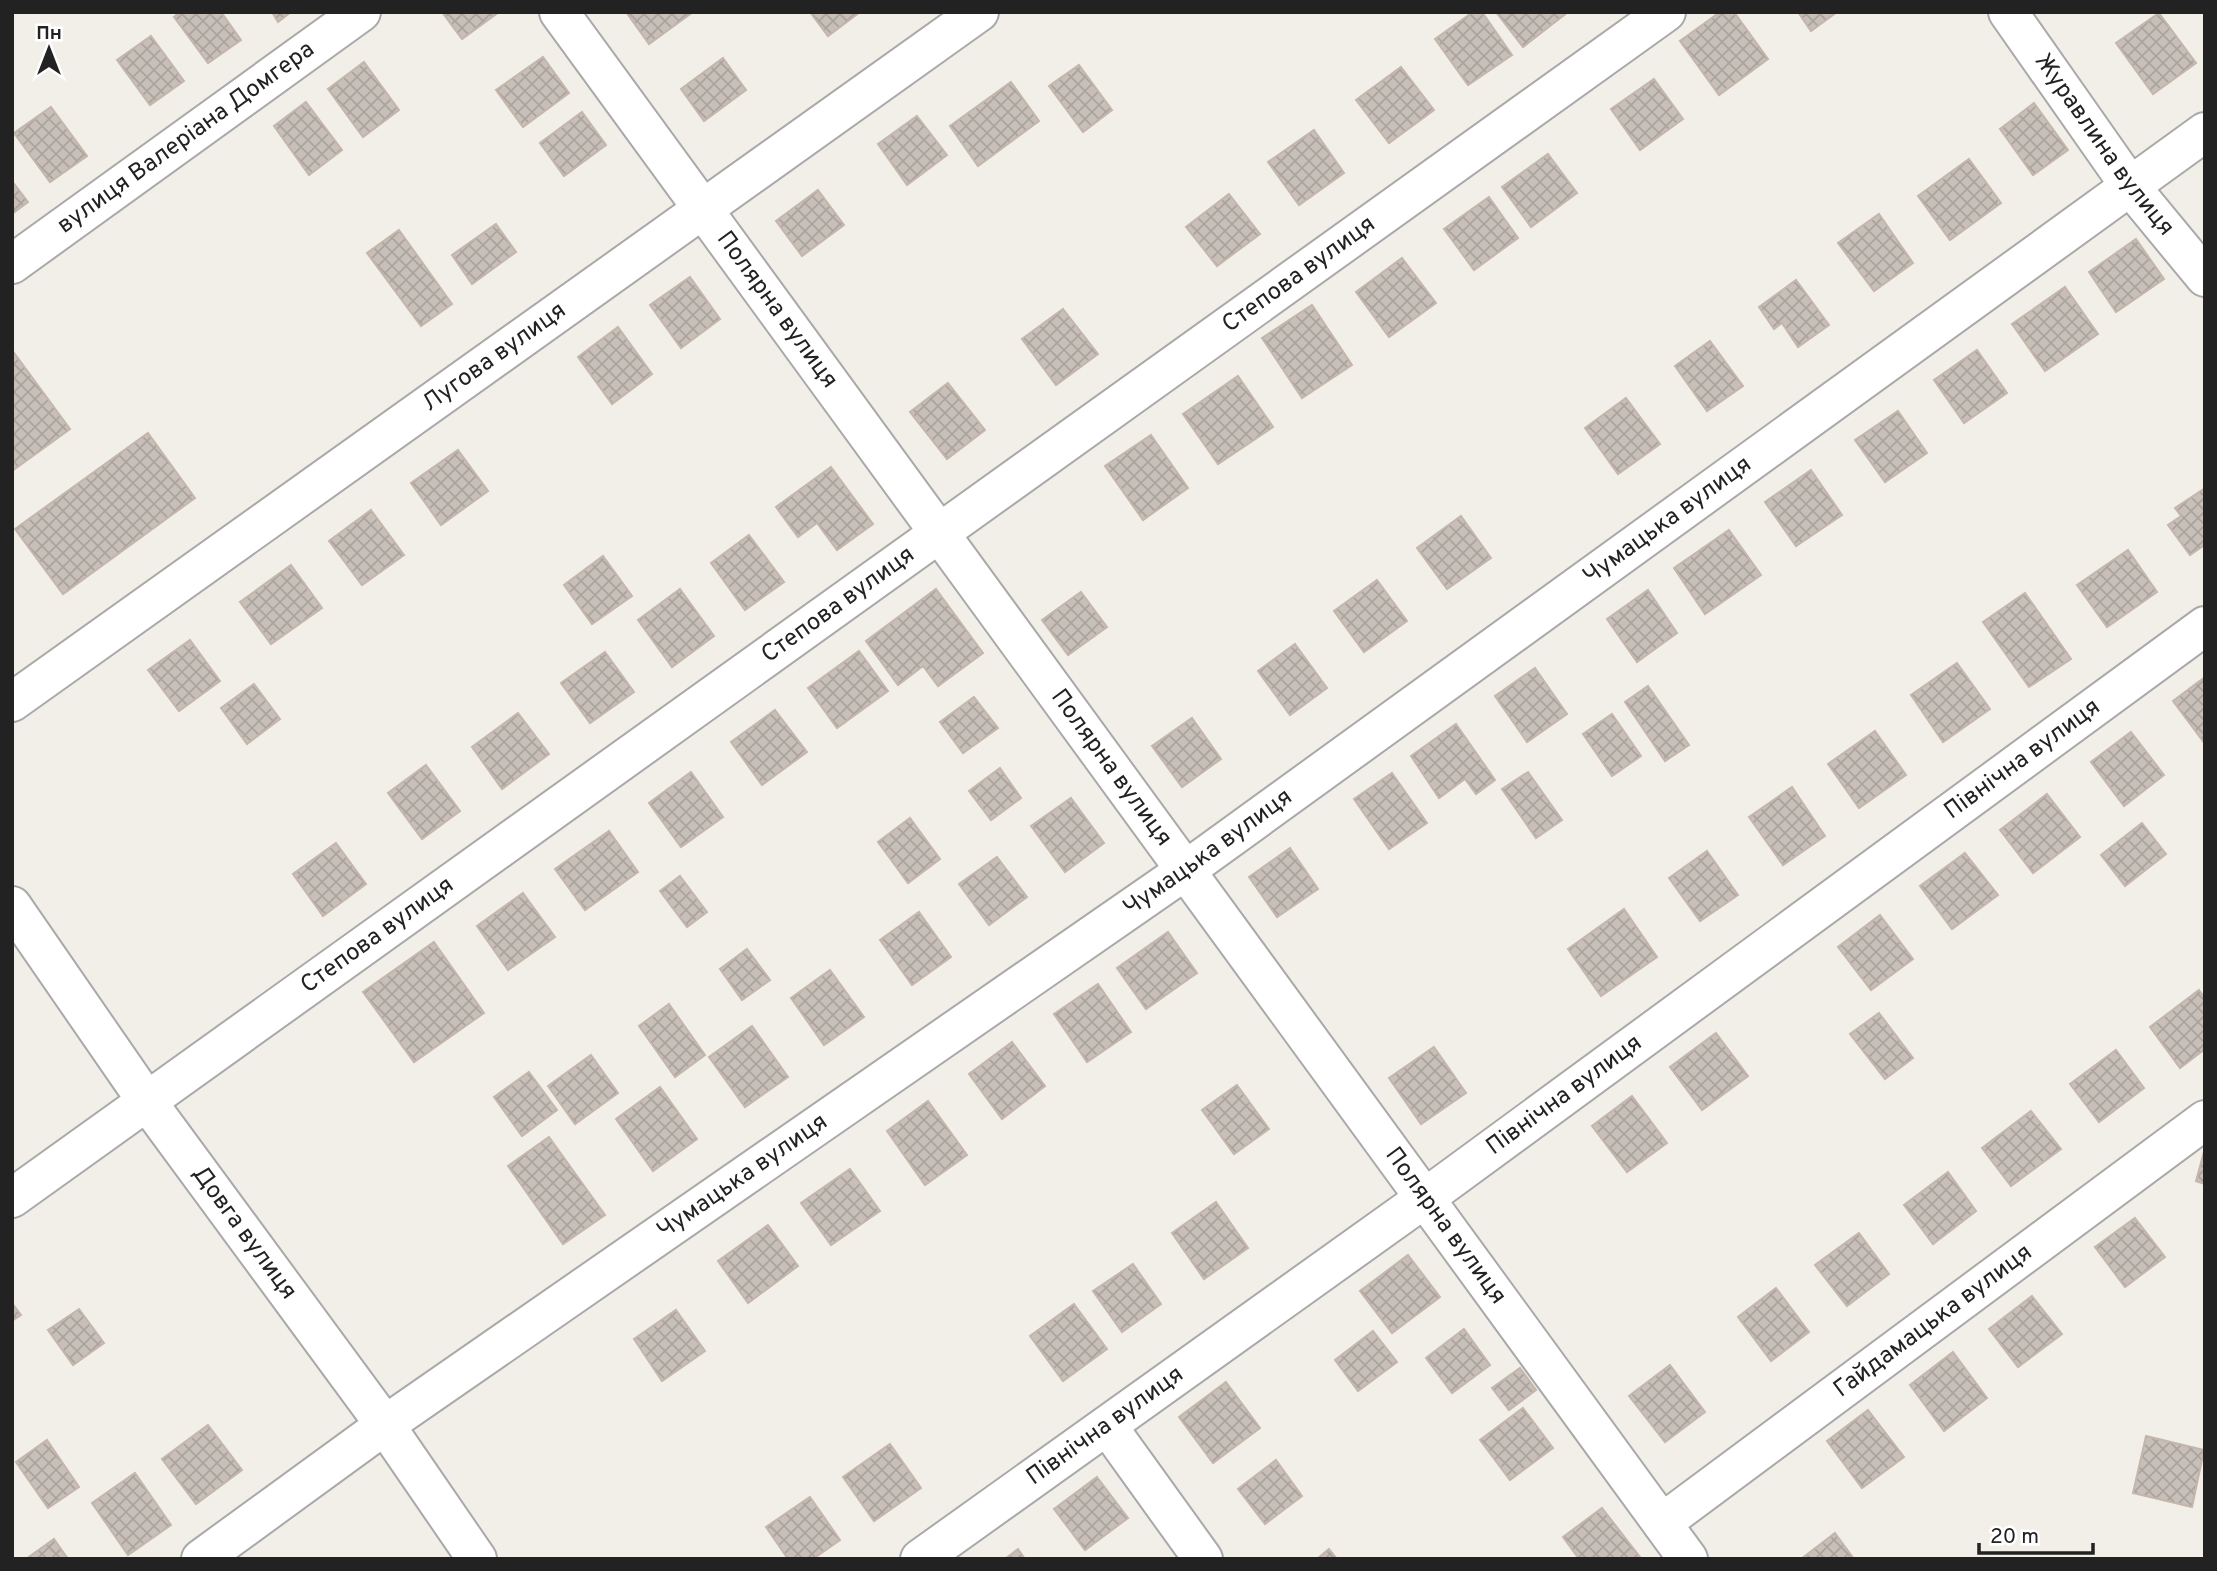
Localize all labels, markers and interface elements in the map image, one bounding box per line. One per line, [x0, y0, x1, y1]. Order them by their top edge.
north arrow [14, 14, 84, 84]
text: Пн [36, 22, 62, 46]
street label: вулиця Валеріана Домгера [52, 35, 321, 241]
street label: Журавлина вулиця [2027, 48, 2180, 243]
street label: Степова вулиця [1217, 210, 1382, 340]
street label: Полярна вулиця [709, 226, 844, 395]
street label: Лугова вулиця [417, 296, 573, 419]
street label: Чумацька вулиця [1578, 450, 1758, 592]
street label: Степова вулиця [756, 540, 921, 670]
street label: Полярна вулиця [1043, 684, 1178, 853]
street label: Північна вулиця [1939, 693, 2107, 827]
street label: Чумацька вулиця [1118, 783, 1299, 924]
street label: Степова вулиця [295, 871, 460, 1001]
street label: Північна вулиця [1481, 1029, 1648, 1163]
street label: Чумацька вулиця [652, 1108, 834, 1246]
street label: Полярна вулиця [1378, 1142, 1512, 1311]
street label: Довга вулиця [185, 1160, 303, 1306]
street label: Гайдамацька вулиця [1828, 1238, 2039, 1405]
street label: Північна вулиця [1021, 1360, 1190, 1493]
scale bar [1979, 1512, 2093, 1556]
text: 20 m [1990, 1524, 2039, 1551]

